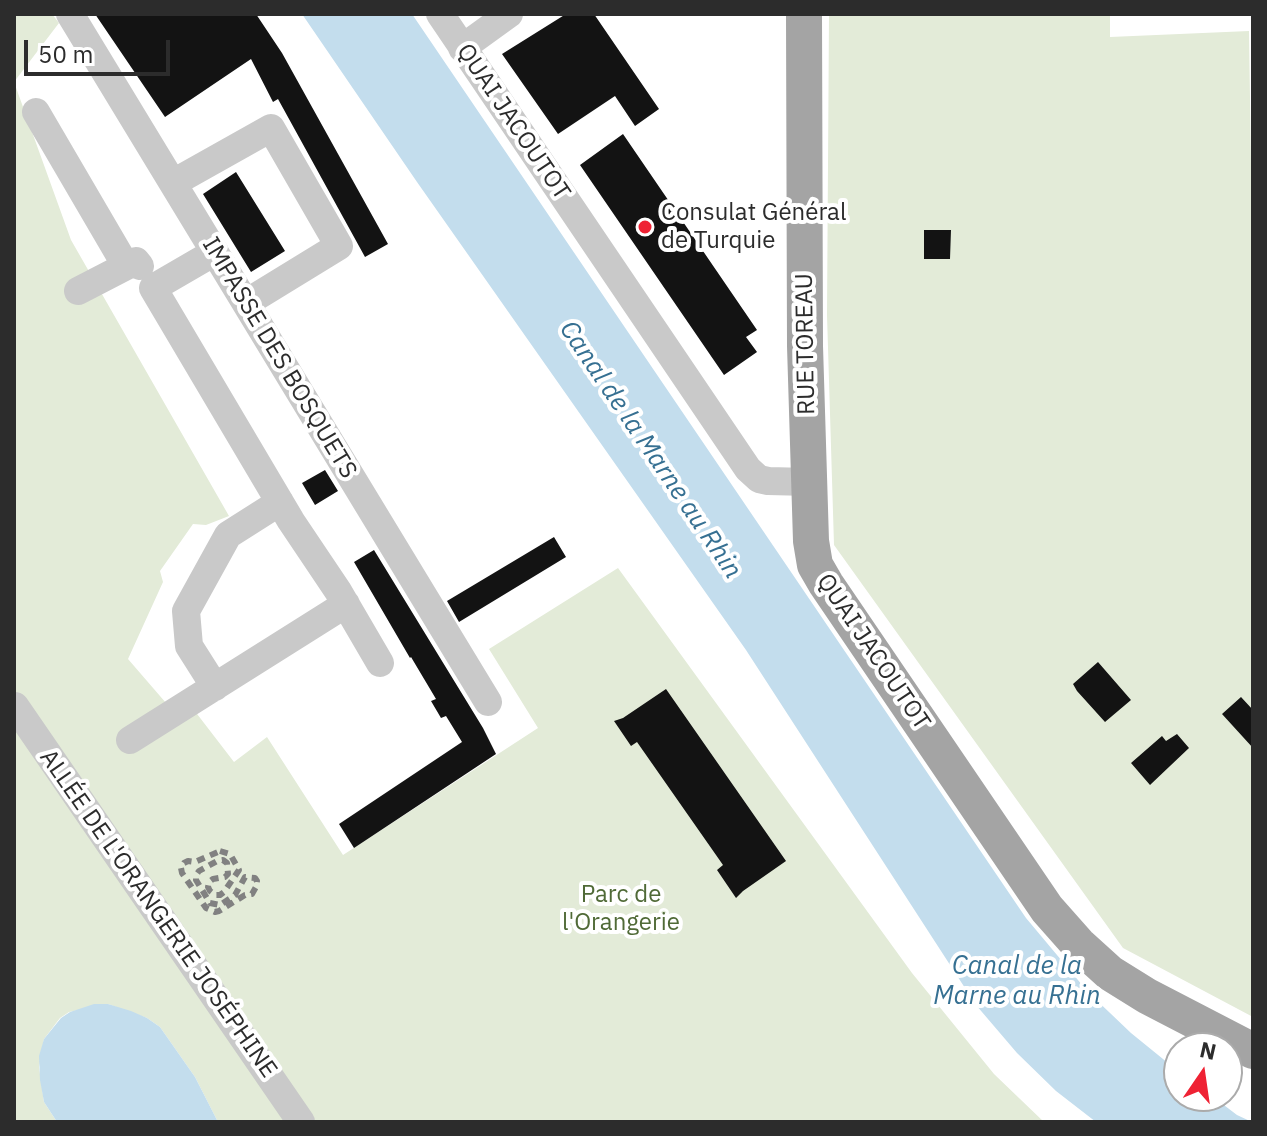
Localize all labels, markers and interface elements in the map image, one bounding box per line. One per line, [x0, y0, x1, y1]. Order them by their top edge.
scale bar [28, 24, 174, 74]
text: 50 m [38, 38, 93, 70]
street label: QUAI JACOUTOT [450, 38, 576, 206]
place label: Consulat Général de Turquie [661, 199, 846, 255]
marker: Consulat Général de Turquie [636, 218, 654, 236]
street label: IMPASSE DES BOSQUETS [196, 232, 362, 484]
street label: RUE TOREAU [790, 273, 822, 415]
water label: Canal de la Marne au Rhin [552, 315, 748, 585]
street label: QUAI JACOUTOT [810, 568, 936, 736]
street label: ALLÉE DE L'ORANGERIE JOSÉPHINE [33, 744, 283, 1084]
park label: Parc de l'Orangerie [562, 881, 680, 937]
water label: Canal de la Marne au Rhin [933, 950, 1101, 1012]
north arrow [1163, 1032, 1243, 1112]
text: N [1197, 1034, 1219, 1066]

